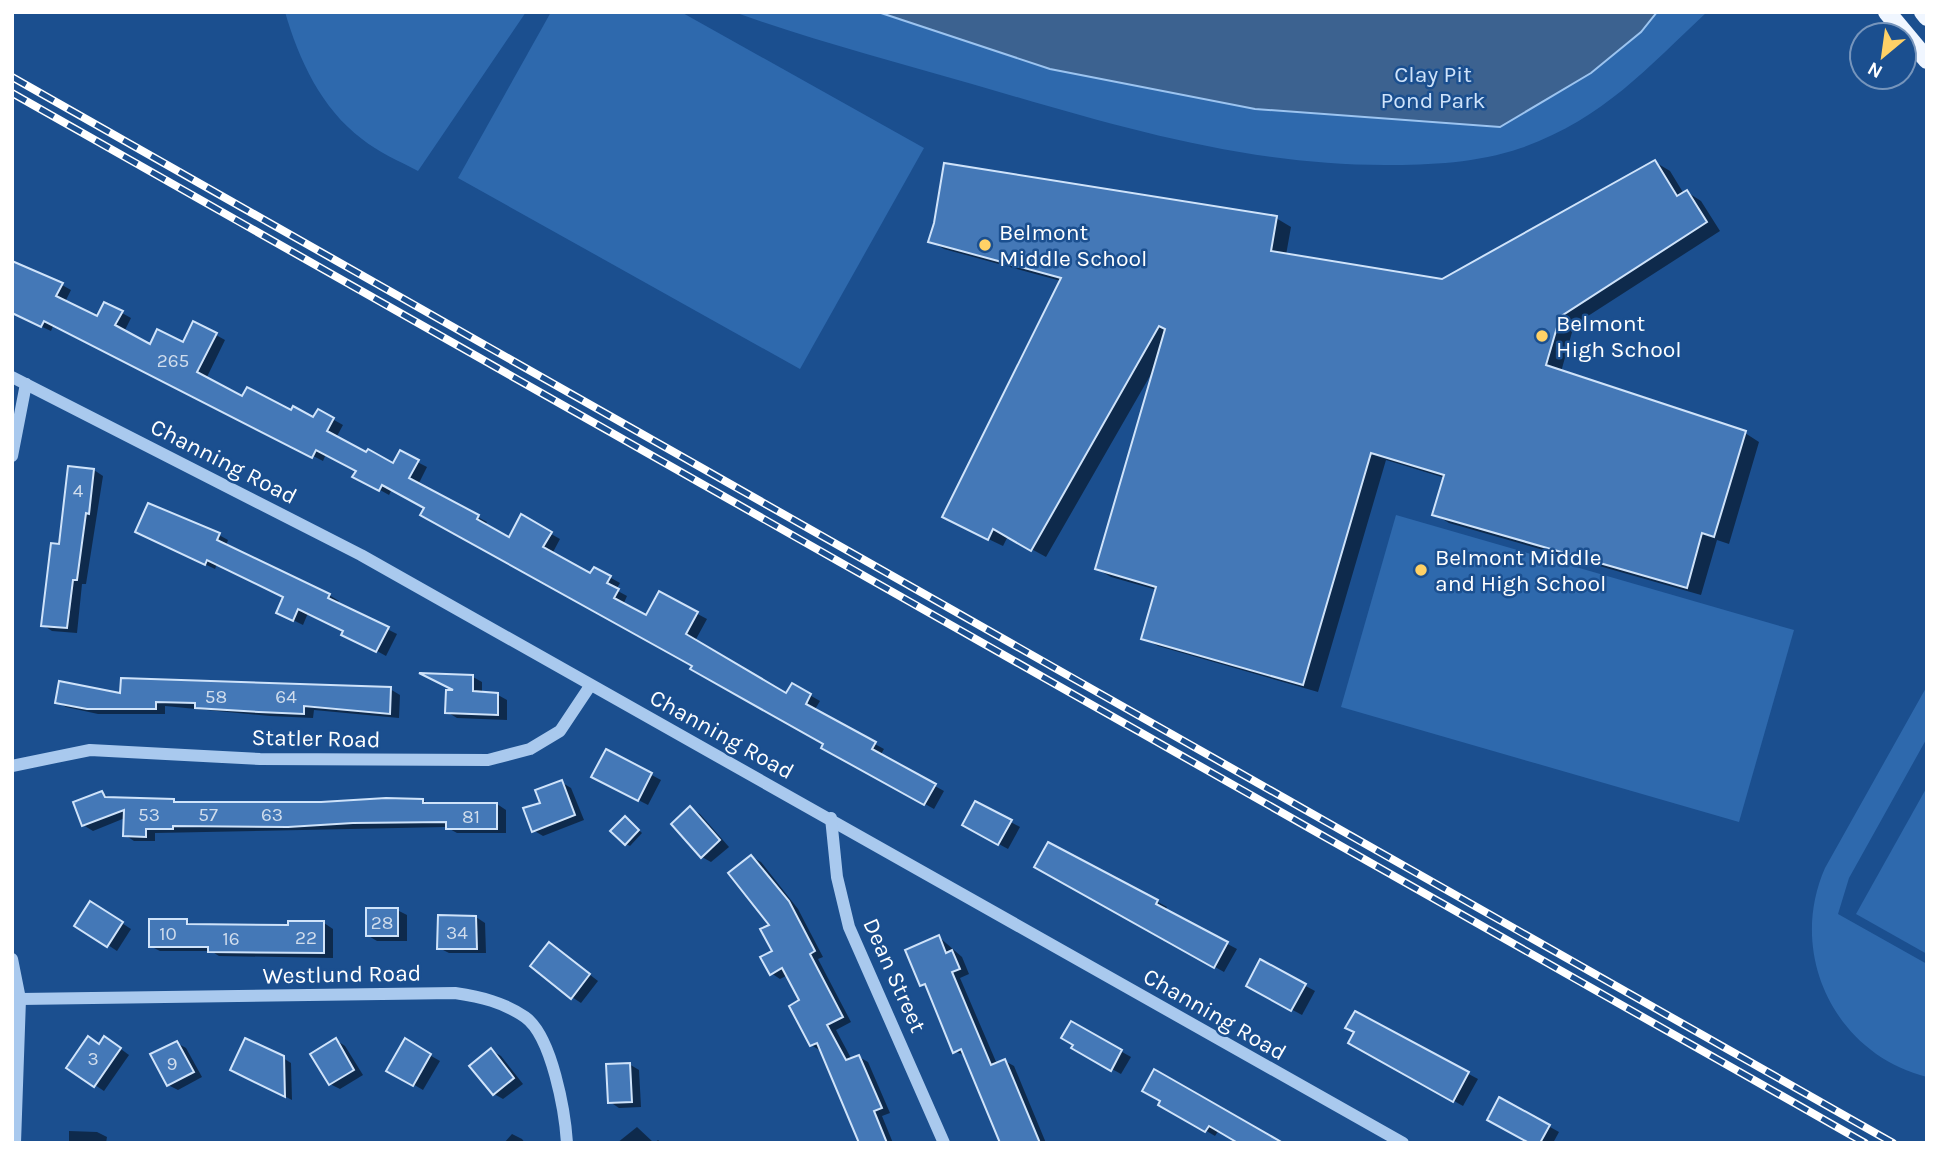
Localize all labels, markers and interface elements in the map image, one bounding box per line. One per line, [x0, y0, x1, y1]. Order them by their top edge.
north arrow [1848, 21, 1918, 91]
text: N [1864, 57, 1887, 83]
park label: Clay Pit Pond Park [1381, 61, 1486, 114]
place label: Belmont Middle School [999, 219, 1148, 272]
marker: Belmont Middle School [977, 237, 993, 253]
place label: Belmont High School [1556, 310, 1682, 363]
marker: Belmont High School [1534, 328, 1550, 344]
house number: 265 [157, 350, 189, 372]
street label: Channing Road [146, 413, 301, 510]
house number: 4 [73, 480, 84, 502]
place label: Belmont Middle and High School [1435, 544, 1606, 597]
marker: Belmont Middle and High School [1413, 562, 1429, 578]
street label: Channing Road [645, 684, 799, 785]
house number: 58 [205, 686, 227, 708]
house number: 64 [275, 686, 297, 708]
street label: Statler Road [251, 724, 381, 753]
house number: 53 [138, 804, 160, 826]
house number: 57 [198, 804, 218, 826]
house number: 63 [261, 804, 283, 826]
house number: 81 [462, 806, 480, 828]
house number: 28 [371, 912, 393, 934]
street label: Dean Street [857, 914, 932, 1037]
house number: 34 [446, 922, 468, 944]
house number: 10 [159, 923, 177, 945]
house number: 22 [295, 927, 317, 949]
house number: 16 [222, 928, 240, 950]
street label: Westlund Road [262, 960, 422, 989]
street label: Channing Road [1138, 963, 1291, 1066]
house number: 3 [87, 1048, 99, 1070]
house number: 9 [166, 1053, 178, 1075]

